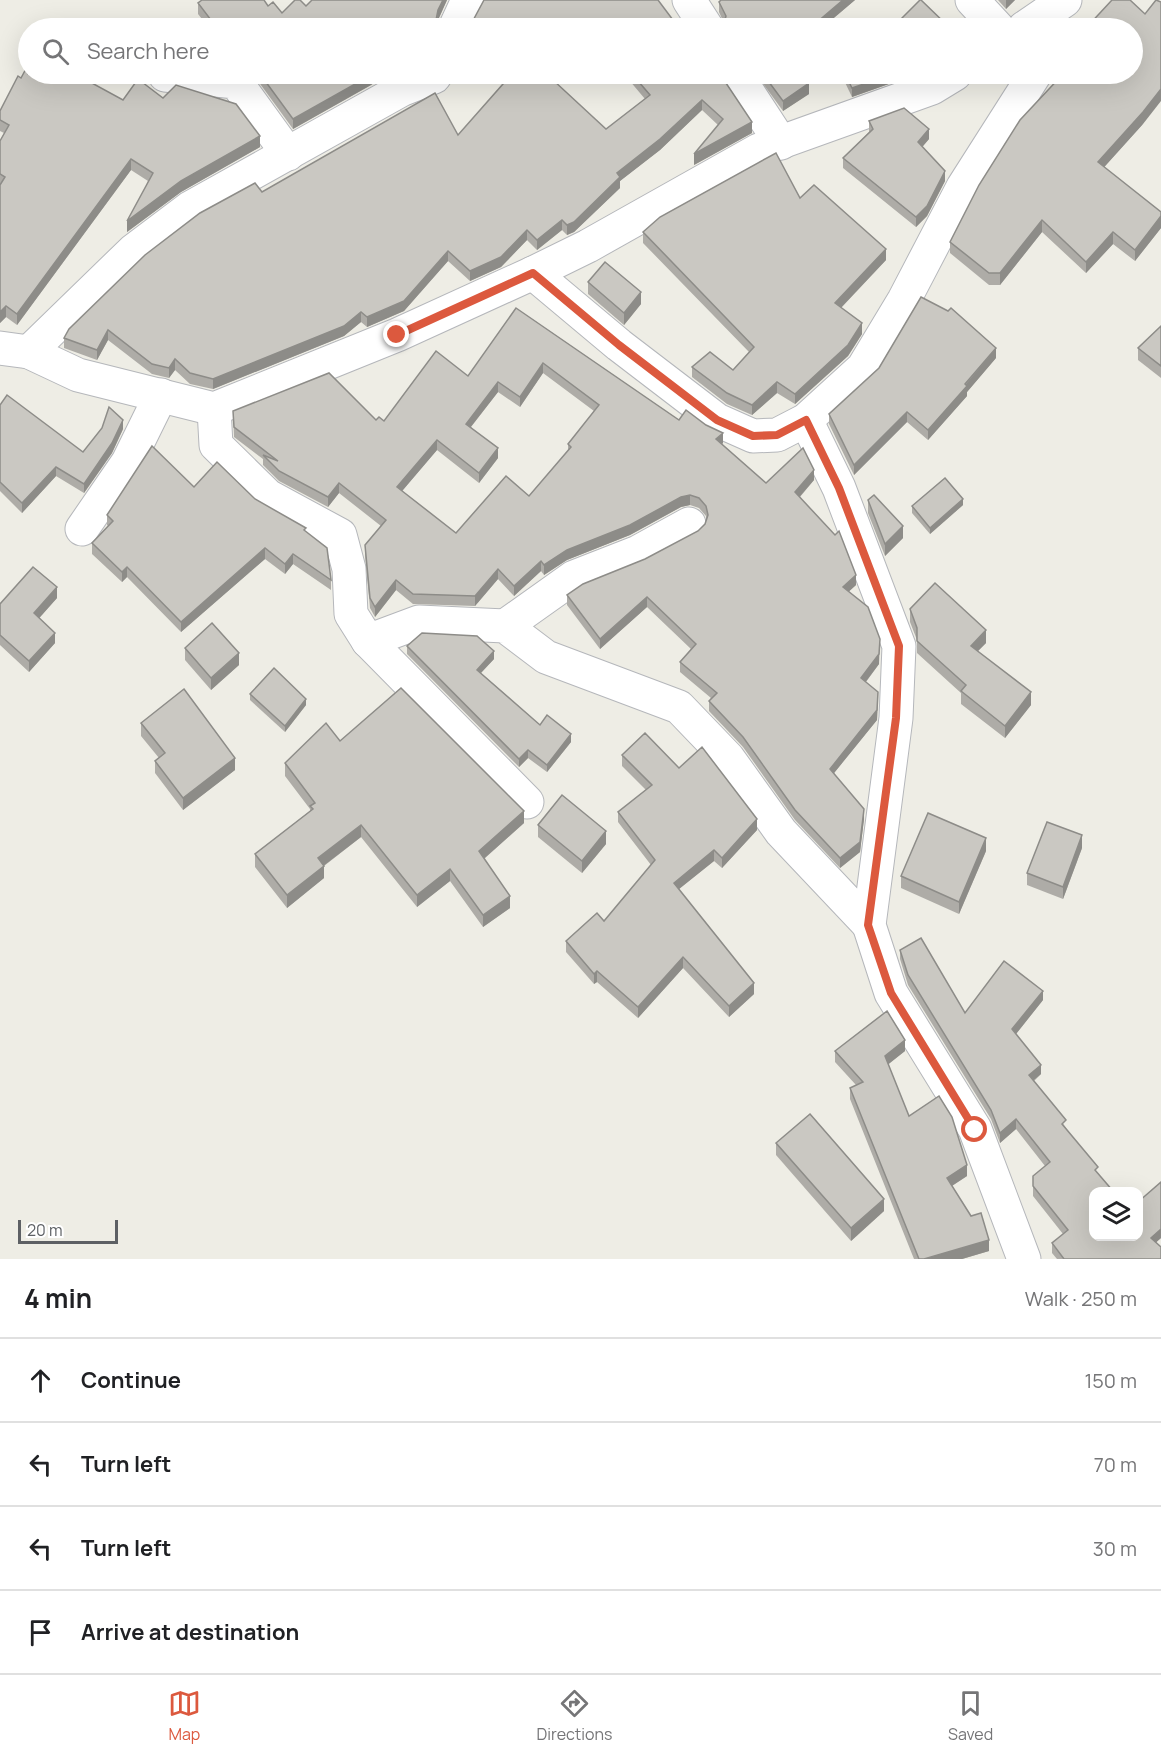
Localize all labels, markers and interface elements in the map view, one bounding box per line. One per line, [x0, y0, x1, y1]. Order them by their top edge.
search box [18, 18, 1143, 84]
icon: search [39, 35, 72, 68]
text: Search here [87, 36, 209, 66]
route end [383, 321, 409, 347]
route start [961, 1116, 987, 1142]
map controls [1089, 1187, 1143, 1241]
button: layers [1089, 1187, 1143, 1241]
scale bar [18, 1217, 118, 1244]
text: 20 m [27, 1219, 63, 1241]
text: 4 min [24, 1280, 92, 1316]
text: Walk · 250 m [1025, 1285, 1137, 1312]
icon: ahead [24, 1364, 57, 1397]
text: Continue [81, 1365, 181, 1395]
text: 150 m [1084, 1367, 1137, 1394]
icon: left [24, 1448, 57, 1481]
text: Turn left [81, 1449, 171, 1479]
text: 70 m [1094, 1451, 1137, 1478]
icon: left [24, 1532, 57, 1565]
text: Turn left [81, 1533, 171, 1563]
text: 30 m [1093, 1535, 1137, 1562]
icon: arrive [24, 1616, 57, 1649]
text: Arrive at destination [81, 1617, 299, 1647]
tab: Map [168, 1687, 201, 1745]
tab: Directions [537, 1687, 612, 1745]
tab: Saved [948, 1687, 993, 1745]

